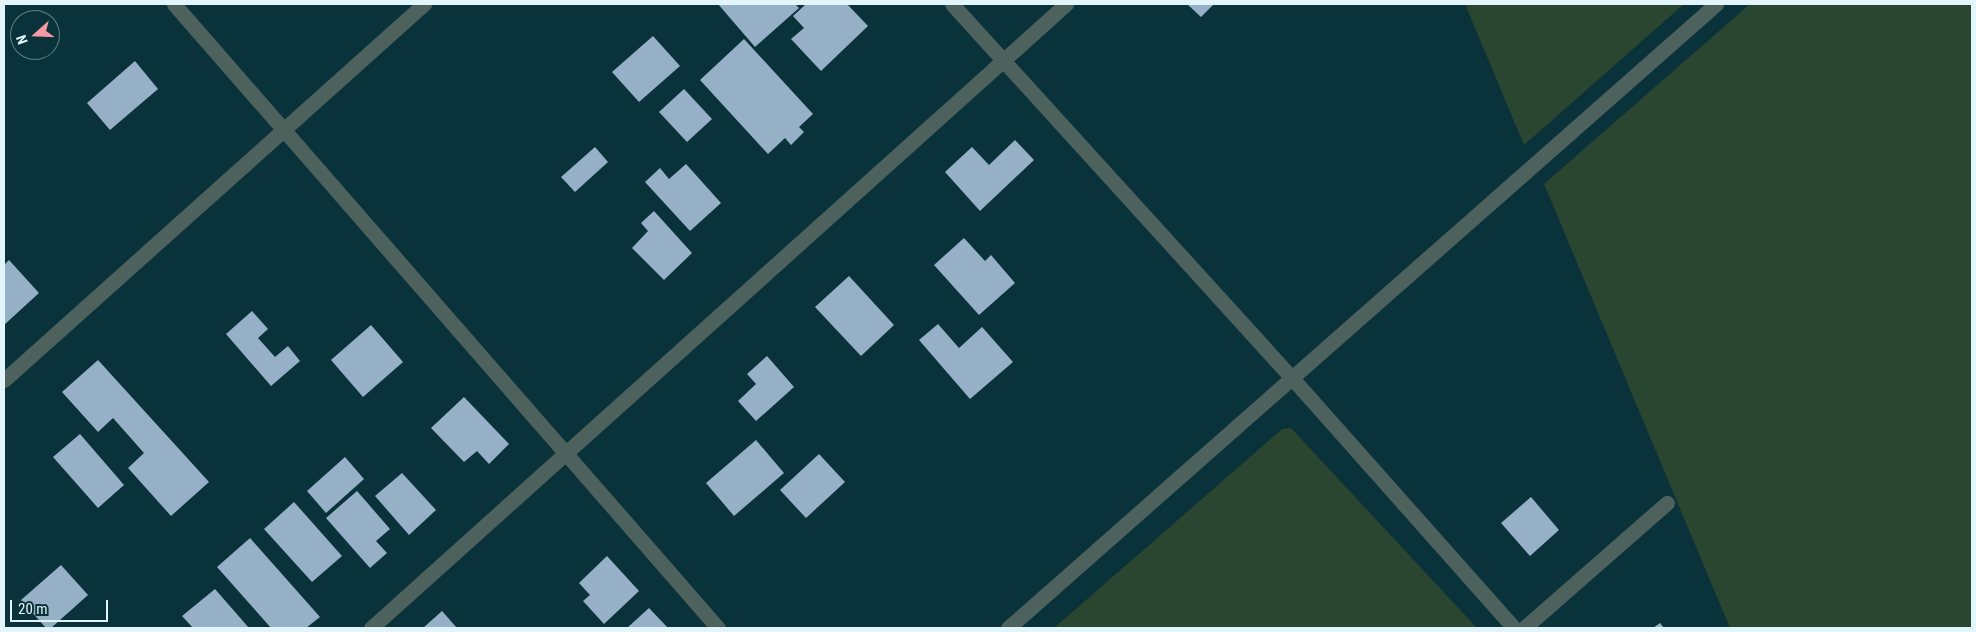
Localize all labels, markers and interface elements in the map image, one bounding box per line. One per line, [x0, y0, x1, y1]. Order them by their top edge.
north arrow [10, 10, 60, 60]
text: N [13, 33, 31, 47]
scale bar [12, 590, 110, 622]
text: 20 m [18, 600, 48, 618]

